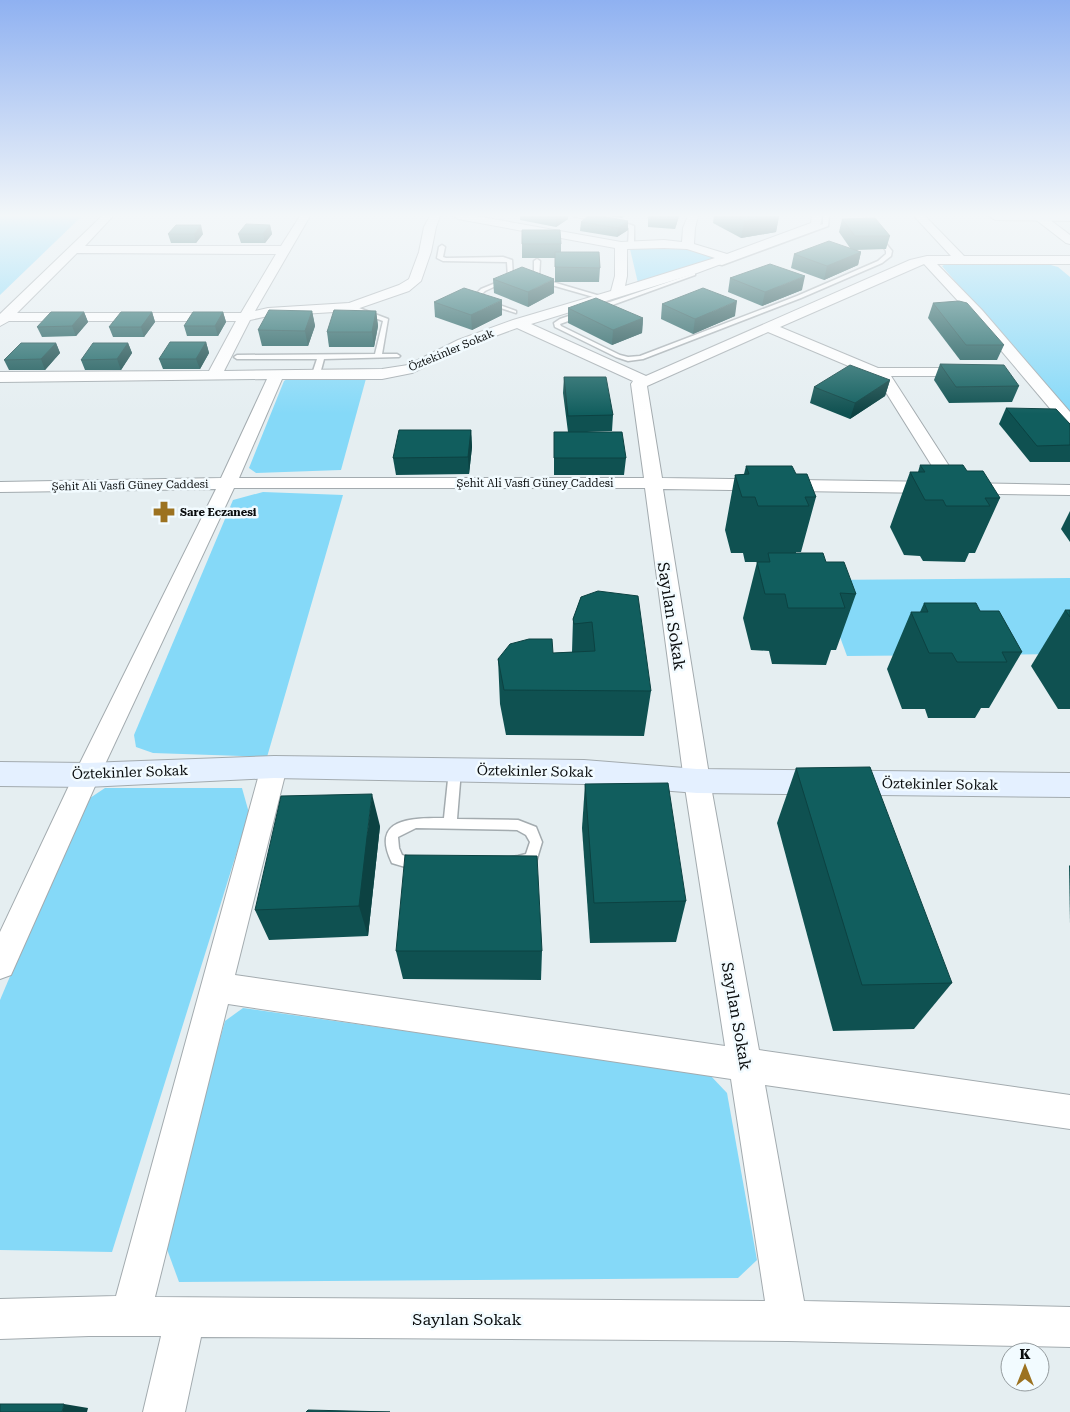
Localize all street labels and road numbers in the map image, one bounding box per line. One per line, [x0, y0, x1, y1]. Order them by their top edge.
street label: Öztekinler Sokak [406, 326, 496, 374]
street label: Şehit Ali Vasfi Güney Caddesi [457, 477, 614, 490]
street label: Şehit Ali Vasfi Güney Caddesi [51, 478, 209, 493]
street label: Sayılan Sokak [654, 561, 689, 672]
street label: Öztekinler Sokak [72, 762, 189, 782]
street label: Öztekinler Sokak [477, 762, 593, 780]
street label: Öztekinler Sokak [882, 775, 998, 793]
street label: Sayılan Sokak [718, 961, 755, 1072]
street label: Sayılan Sokak [412, 1310, 522, 1329]

